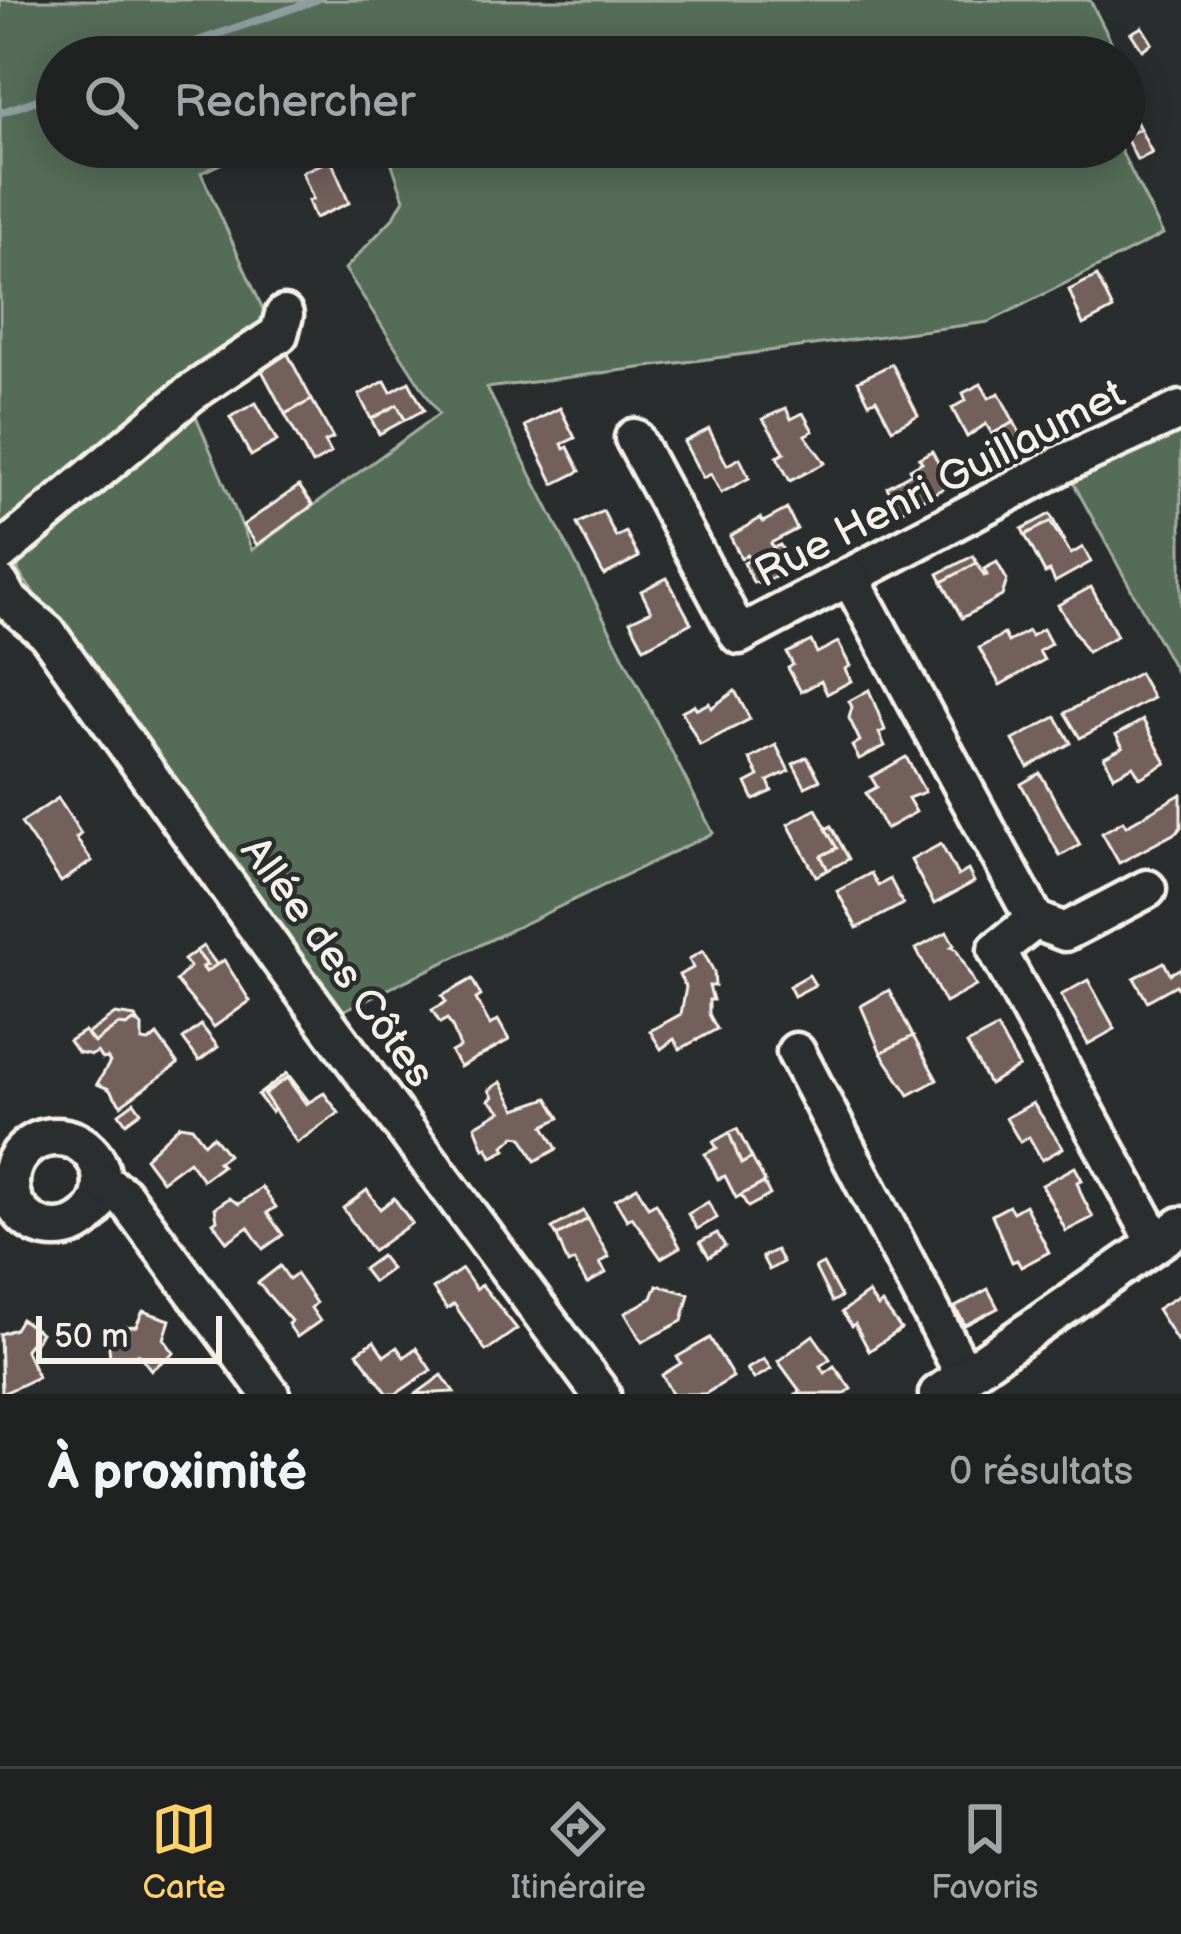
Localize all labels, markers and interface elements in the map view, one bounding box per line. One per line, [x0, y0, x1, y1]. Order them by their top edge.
search box [36, 36, 1145, 168]
icon: search [78, 69, 144, 135]
text: Rechercher [174, 75, 415, 130]
street label: Rue Henri Guillaumet [747, 369, 1134, 600]
street label: Allée des Côtes [229, 827, 445, 1098]
scale bar [36, 1310, 222, 1363]
text: 50 m [54, 1317, 129, 1357]
text: À proximité [48, 1442, 307, 1503]
text: 0 résultats [949, 1449, 1133, 1496]
tab: Carte [143, 1796, 226, 1908]
tab: Itinéraire [511, 1796, 646, 1908]
tab: Favoris [931, 1796, 1038, 1908]

